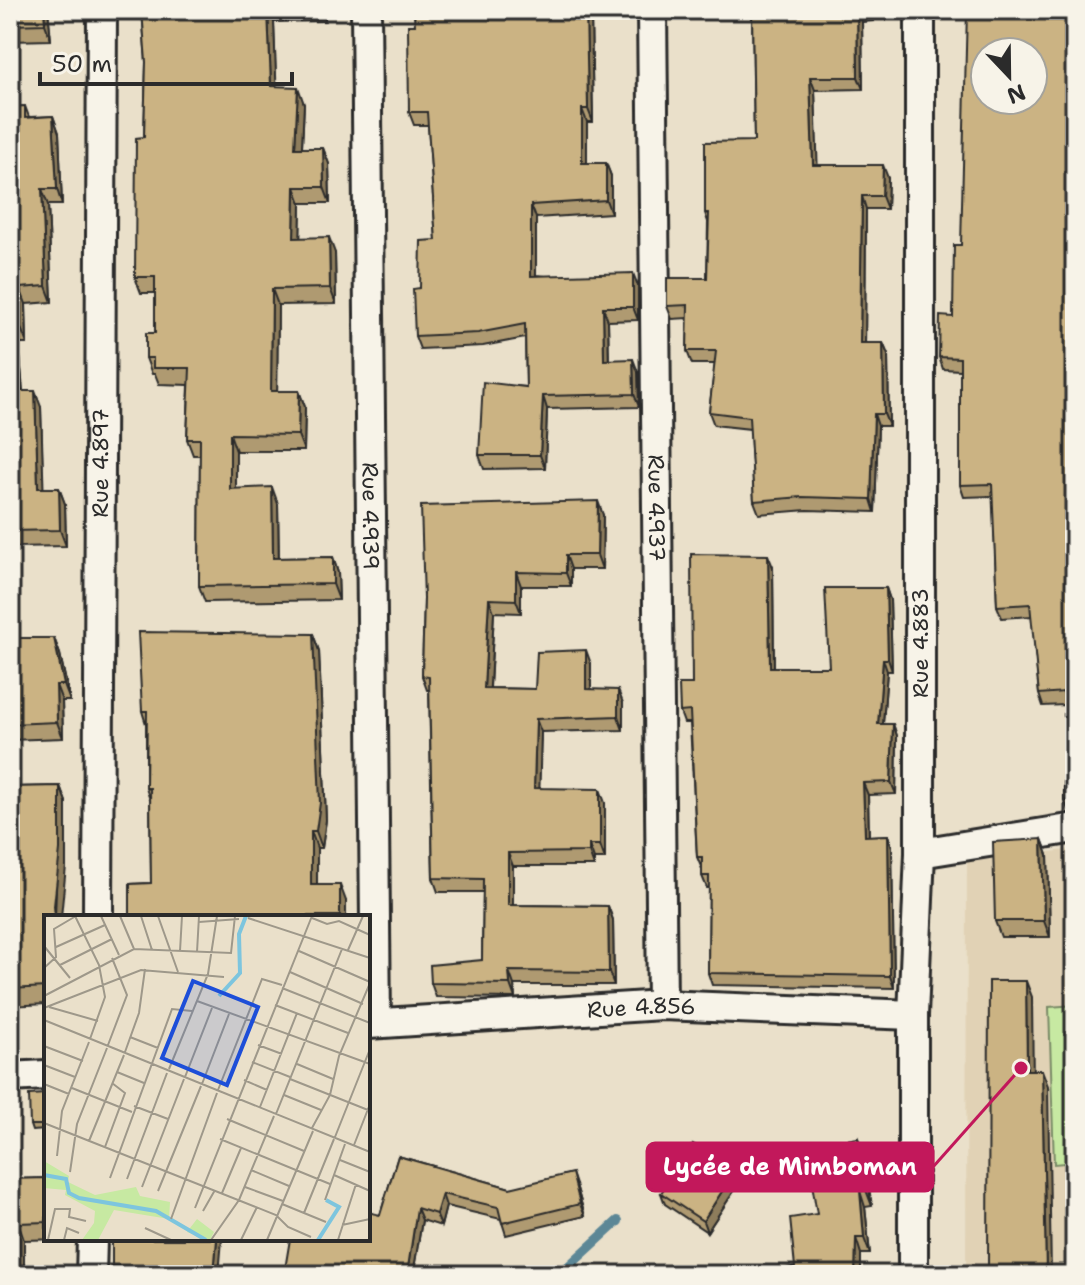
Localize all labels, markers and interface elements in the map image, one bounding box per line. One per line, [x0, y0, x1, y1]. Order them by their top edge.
scale bar [40, 36, 292, 86]
north arrow [969, 36, 1049, 116]
text: 50 m [52, 48, 112, 80]
text: N [1003, 77, 1030, 111]
street label: Rue 4.897 [86, 408, 115, 518]
street label: Rue 4.937 [641, 454, 672, 562]
street label: Rue 4.939 [355, 462, 386, 570]
street label: Rue 4.883 [906, 588, 935, 698]
inset map [44, 915, 370, 1241]
street label: Rue 4.856 [586, 991, 696, 1025]
callout: Lycée de Mimboman [647, 1143, 933, 1191]
text: Lycée de Mimboman [663, 1151, 917, 1183]

